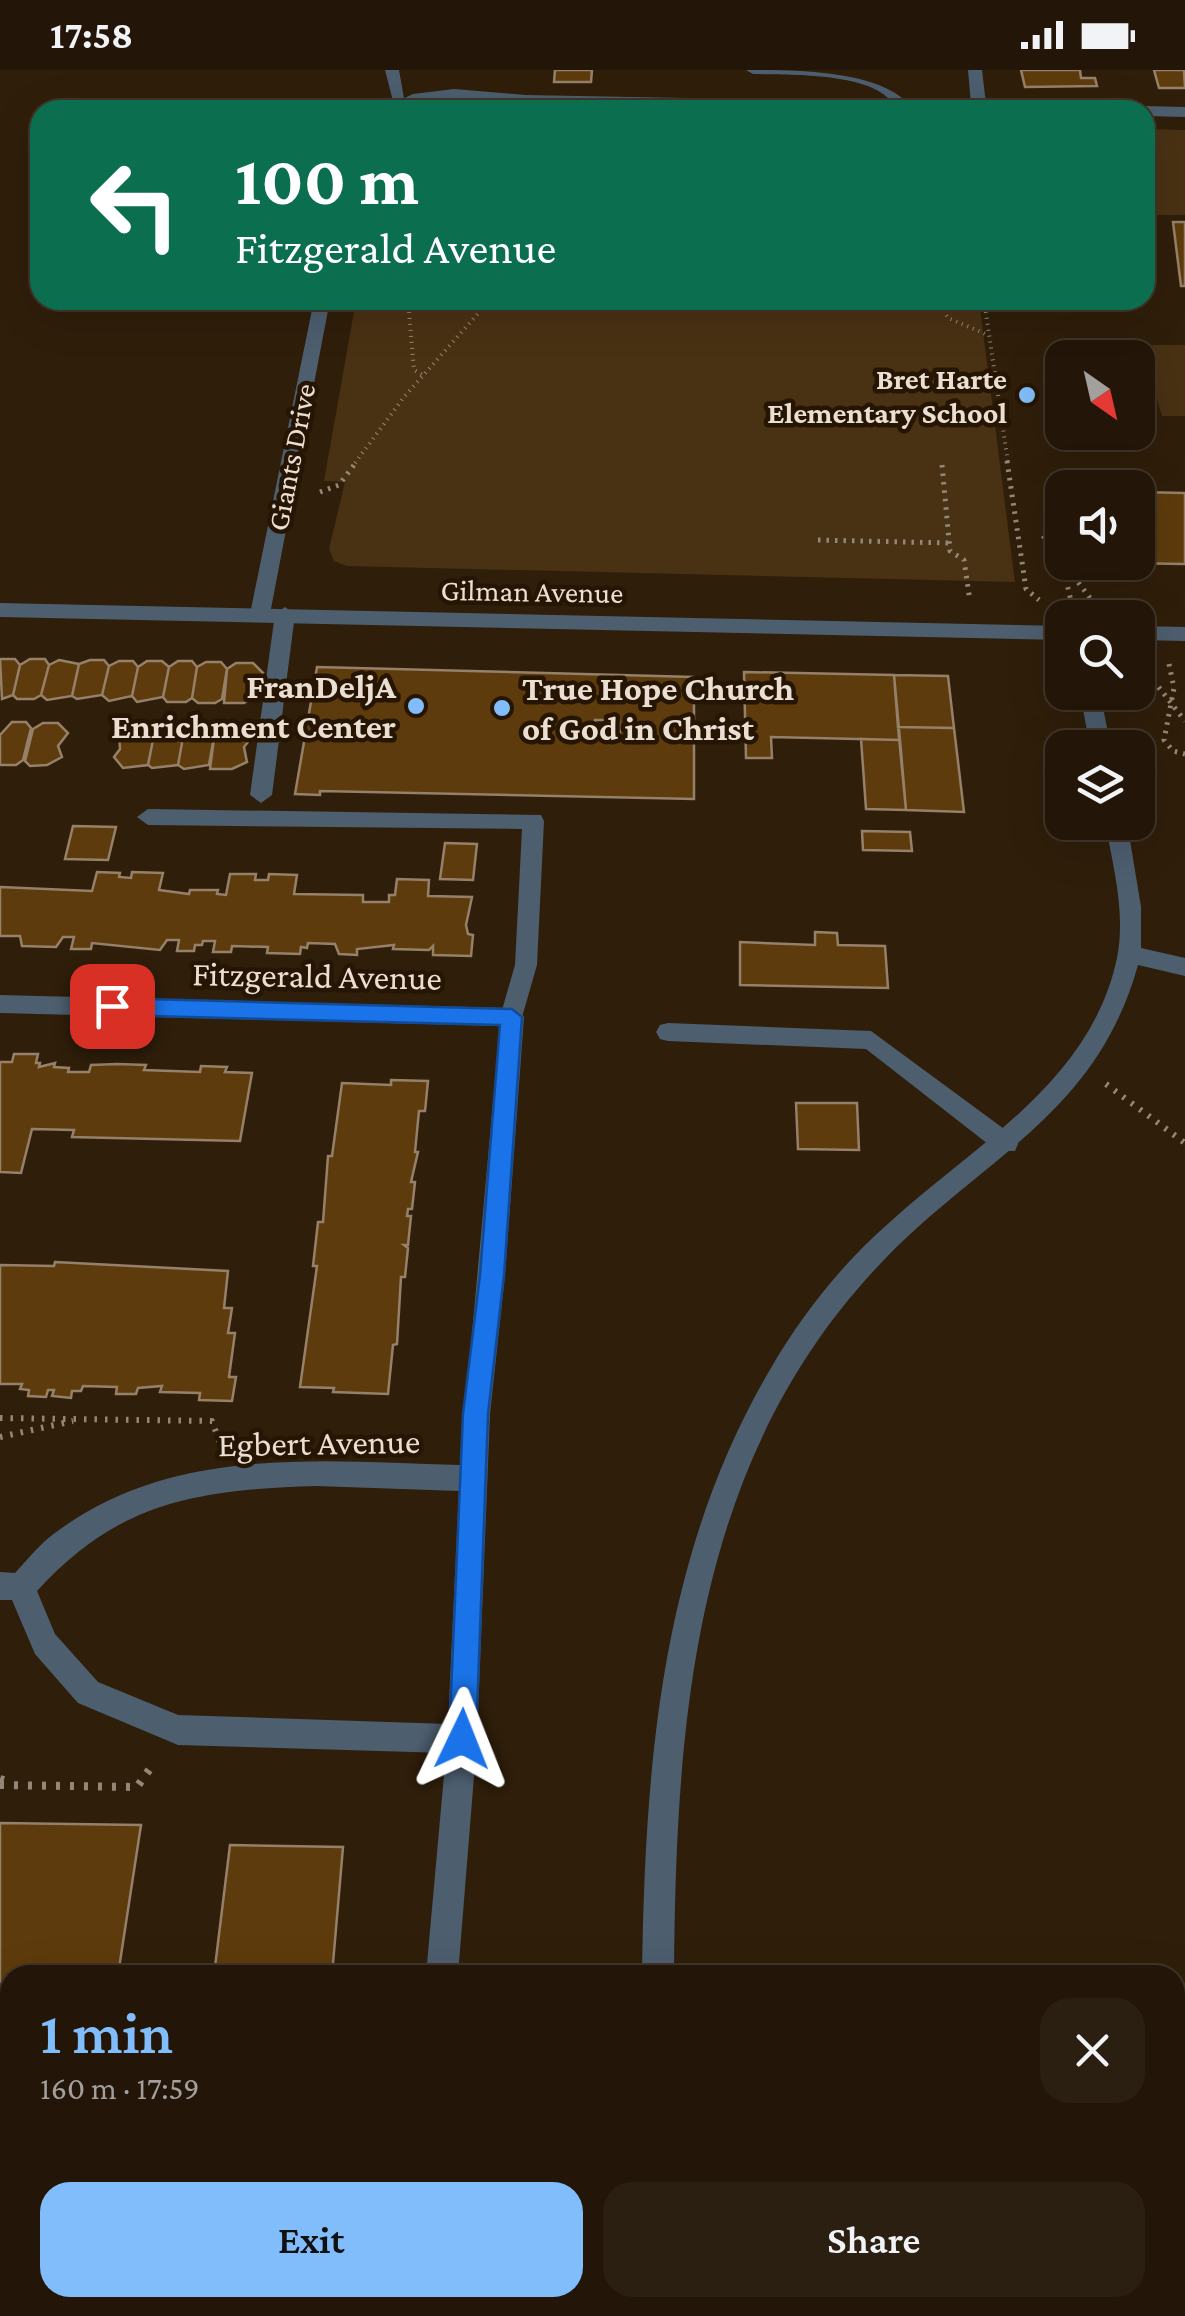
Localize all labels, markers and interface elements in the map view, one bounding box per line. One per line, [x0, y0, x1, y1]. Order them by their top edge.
text: 17:58 [50, 14, 133, 56]
icon: left [70, 140, 200, 270]
text: 100 m [235, 141, 419, 219]
text: Fitzgerald Avenue [235, 223, 556, 273]
north arrow [1045, 340, 1155, 450]
map controls [1045, 340, 1155, 840]
place label: Bret Harte Elementary School [767, 362, 1007, 429]
street label: Giants Drive [261, 381, 321, 533]
marker: Bret Harte Elementary School [1016, 384, 1038, 406]
button: sound [1045, 470, 1155, 580]
street label: Gilman Avenue [440, 573, 624, 609]
button: search [1045, 600, 1155, 710]
place label: FranDeljA Enrichment Center [111, 667, 397, 746]
place label: True Hope Church of God in Christ [522, 669, 794, 748]
marker: FranDeljA Enrichment Center [405, 695, 427, 717]
marker: True Hope Church of God in Christ [491, 697, 513, 719]
button: layers [1045, 730, 1155, 840]
street label: Fitzgerald Avenue [192, 954, 442, 998]
pin [70, 964, 155, 1049]
icon: arrive [85, 979, 140, 1034]
street label: Egbert Avenue [217, 1422, 421, 1464]
position arrow [410, 1687, 514, 1791]
button: close [1040, 1998, 1145, 2103]
text: 1 min [40, 1999, 173, 2066]
text: 160 m · 17:59 [40, 2070, 199, 2106]
button: Exit [40, 2182, 583, 2297]
button: Share [603, 2182, 1145, 2297]

